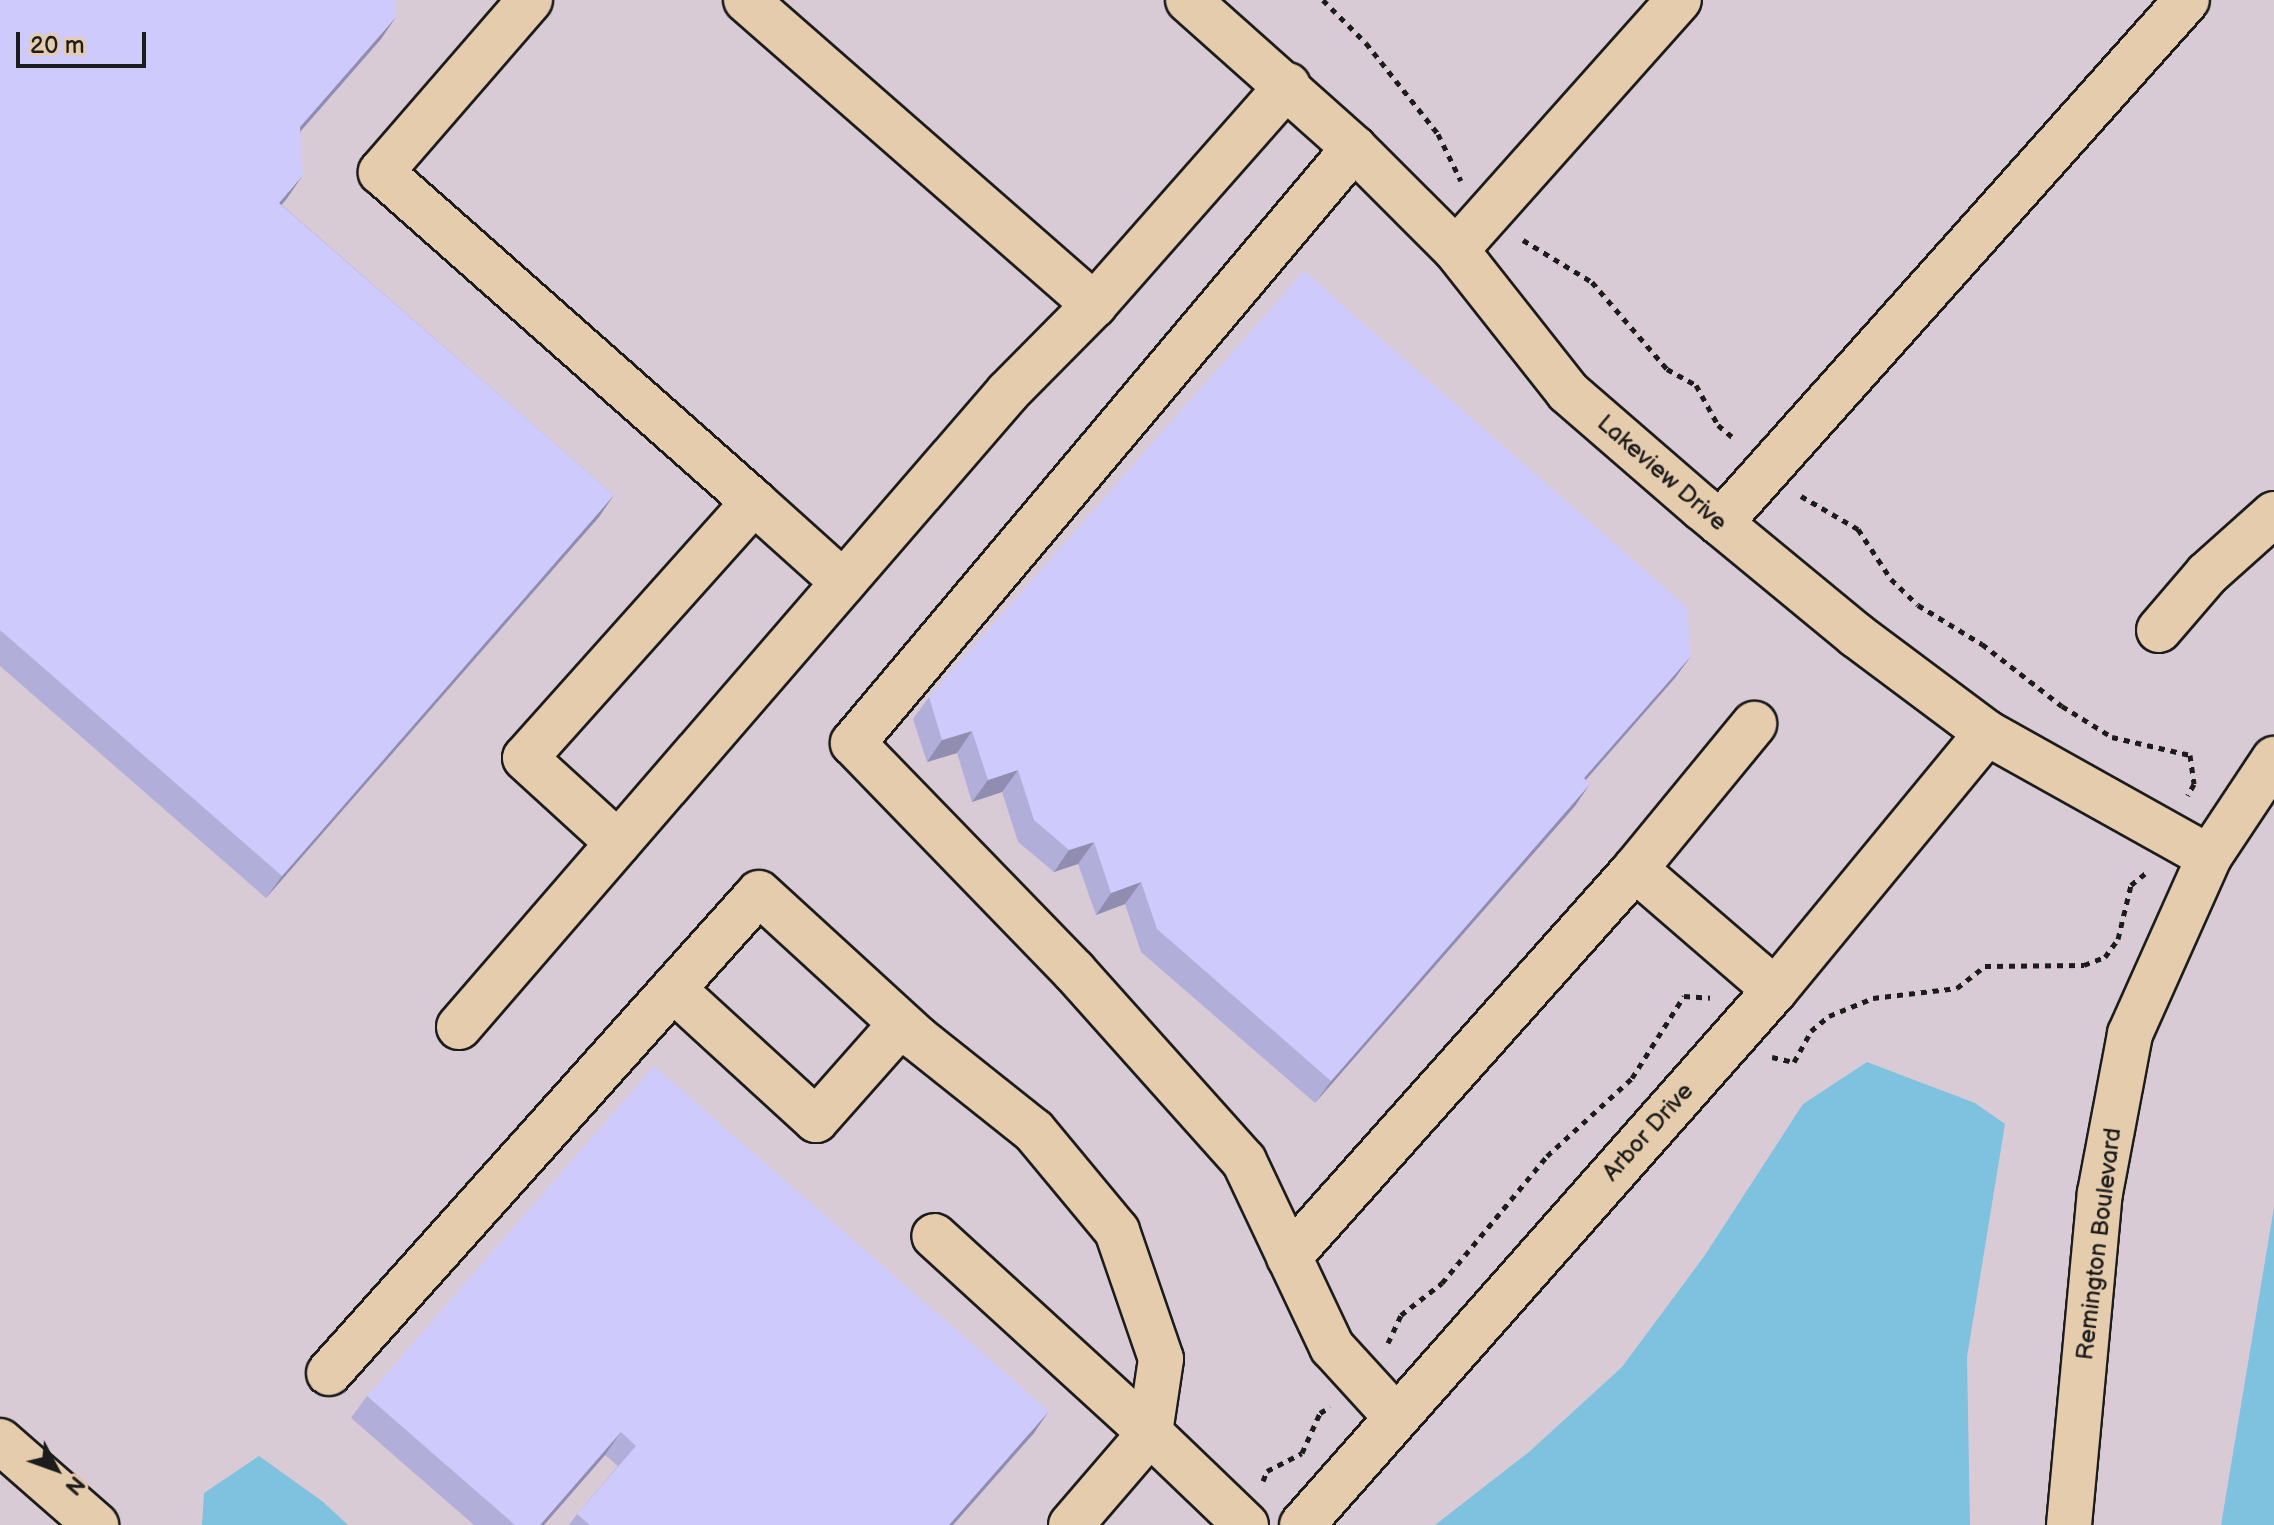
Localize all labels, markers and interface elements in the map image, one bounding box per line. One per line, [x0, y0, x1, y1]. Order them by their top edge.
scale bar [20, 16, 150, 66]
text: 20 m [30, 31, 85, 60]
street label: Lakeview Drive [1591, 409, 1733, 537]
street label: Arbor Drive [1596, 1077, 1700, 1187]
street label: Remington Boulevard [2070, 1126, 2128, 1362]
north arrow [16, 1429, 96, 1509]
text: N [59, 1470, 90, 1500]

